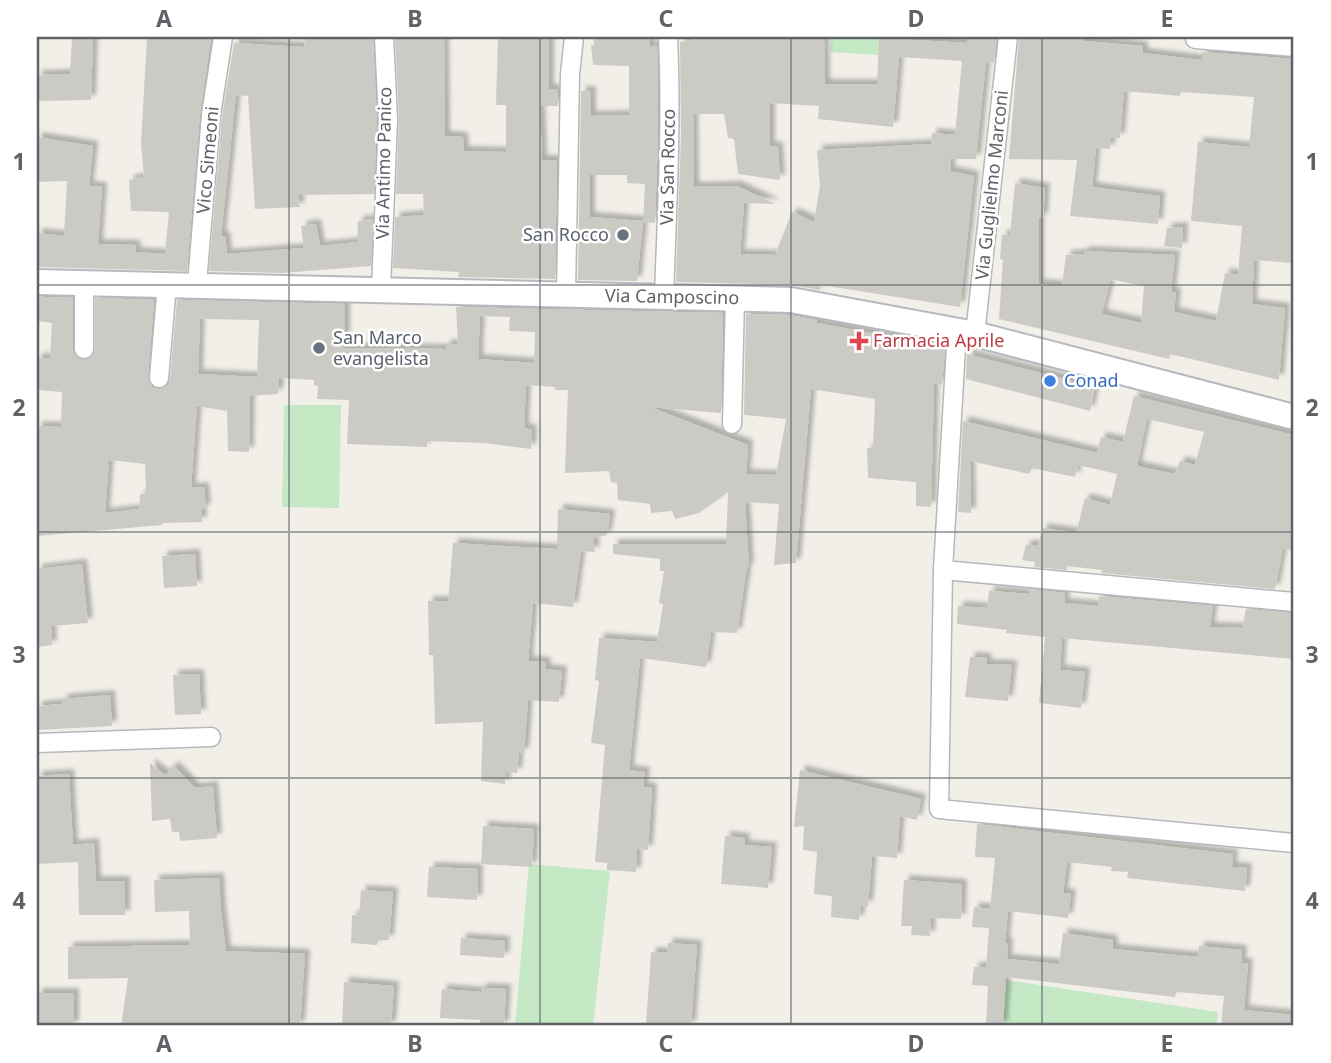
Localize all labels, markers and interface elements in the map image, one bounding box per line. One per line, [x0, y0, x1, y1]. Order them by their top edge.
text: A [156, 2, 172, 34]
text: B [407, 2, 423, 34]
text: C [659, 2, 674, 34]
text: D [908, 2, 924, 34]
text: E [1161, 2, 1173, 34]
street label: Via Antimo Panico [370, 86, 396, 240]
street label: Via Guglielmo Marconi [969, 89, 1013, 281]
street label: Vico Simeoni [190, 105, 224, 215]
street label: Via San Rocco [654, 109, 680, 225]
text: 1 [12, 145, 26, 177]
text: 1 [1305, 145, 1319, 177]
place label: San Rocco [523, 222, 609, 246]
marker: San Rocco [615, 227, 631, 243]
street label: Via Camposcino [605, 283, 739, 309]
place label: San Marco evangelista [333, 325, 429, 370]
place label: Farmacia Aprile [873, 328, 1004, 352]
marker: Farmacia Aprile [851, 333, 867, 349]
marker: San Marco evangelista [311, 340, 327, 356]
place label: Conad [1064, 368, 1119, 392]
marker: Conad [1042, 373, 1058, 389]
text: 2 [12, 391, 26, 423]
text: 2 [1305, 391, 1319, 423]
text: 3 [12, 638, 26, 670]
text: 3 [1305, 638, 1319, 670]
text: 4 [12, 884, 26, 916]
text: 4 [1305, 884, 1319, 916]
text: A [156, 1027, 172, 1059]
text: B [407, 1027, 423, 1059]
text: C [659, 1027, 674, 1059]
text: D [908, 1027, 924, 1059]
text: E [1161, 1027, 1173, 1059]

